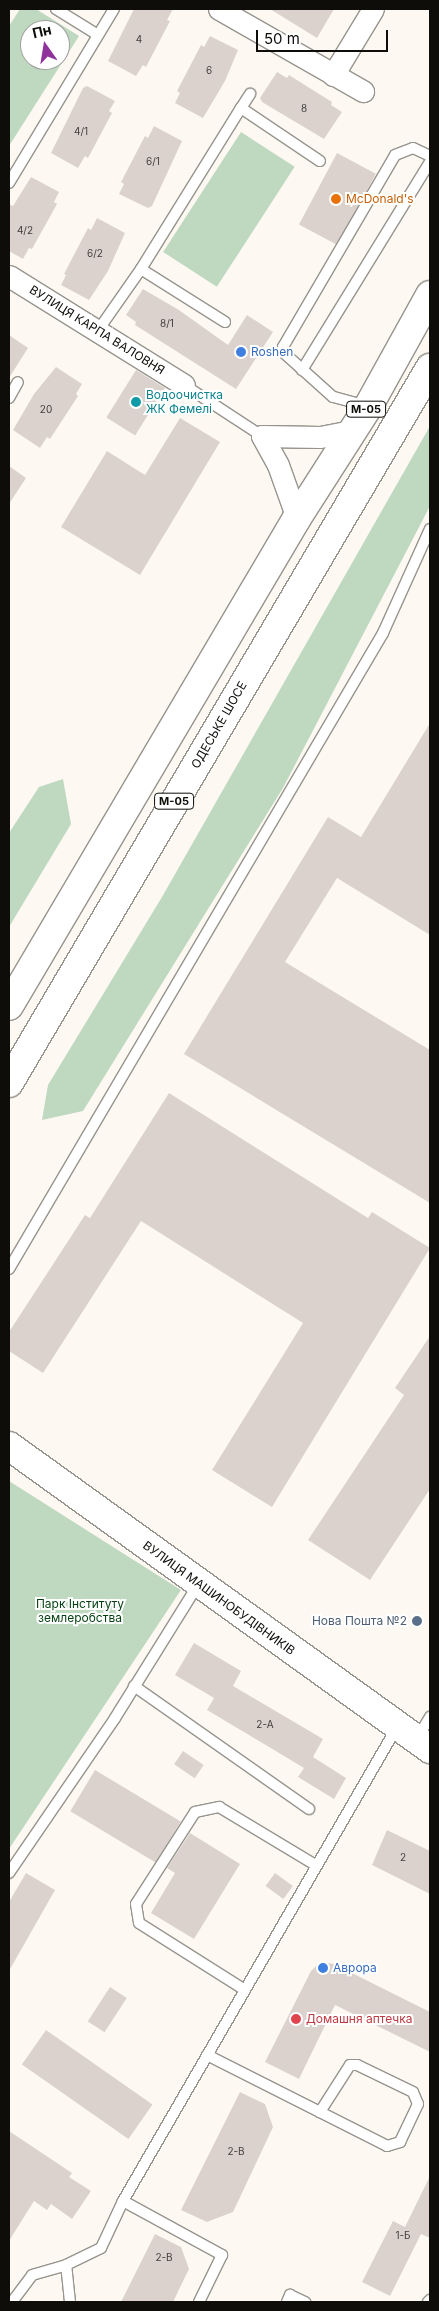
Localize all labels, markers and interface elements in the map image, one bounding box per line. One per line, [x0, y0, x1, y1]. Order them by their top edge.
north arrow [20, 20, 70, 70]
text: Пн [30, 20, 53, 41]
scale bar [259, 20, 392, 52]
text: 50 m [264, 29, 300, 48]
house number: 4 [136, 34, 142, 46]
house number: 6 [206, 65, 212, 77]
house number: 8 [301, 103, 307, 115]
house number: 4/1 [74, 126, 88, 138]
house number: 6/1 [146, 156, 160, 168]
place label: McDonald's [346, 192, 414, 206]
marker: McDonald's [330, 193, 342, 205]
house number: 4/2 [17, 225, 33, 237]
house number: 6/2 [87, 248, 103, 260]
street label: ВУЛИЦЯ КАРПА ВАЛОВНЯ [27, 282, 167, 378]
house number: 8/1 [160, 318, 174, 330]
place label: Roshen [251, 345, 293, 359]
marker: Roshen [235, 346, 247, 358]
place label: Водоочистка ЖК Фемелі [146, 388, 223, 416]
marker: Водоочистка ЖК Фемелі [130, 396, 142, 408]
road number: М-05 [346, 400, 386, 418]
house number: 20 [40, 404, 52, 416]
street label: ОДЕСЬКЕ ШОСЕ [188, 679, 250, 771]
road number: М-05 [154, 792, 194, 809]
street label: ВУЛИЦЯ МАШИНОБУДІВНИКІВ [140, 1538, 298, 1658]
park label: Парк Інституту землеробства [36, 1597, 124, 1625]
place label: Нова Пошта №2 [312, 1614, 407, 1628]
marker: Нова Пошта №2 [411, 1615, 423, 1627]
house number: 2-А [256, 1719, 274, 1731]
house number: 2 [400, 1852, 406, 1864]
place label: Аврора [333, 1961, 377, 1975]
marker: Аврора [317, 1962, 329, 1974]
place label: Домашня аптечка [306, 2012, 412, 2026]
marker: Домашня аптечка [290, 2013, 302, 2025]
house number: 2-В [227, 2146, 245, 2158]
house number: 1-Б [395, 2230, 411, 2242]
house number: 2-В [155, 2252, 173, 2264]

